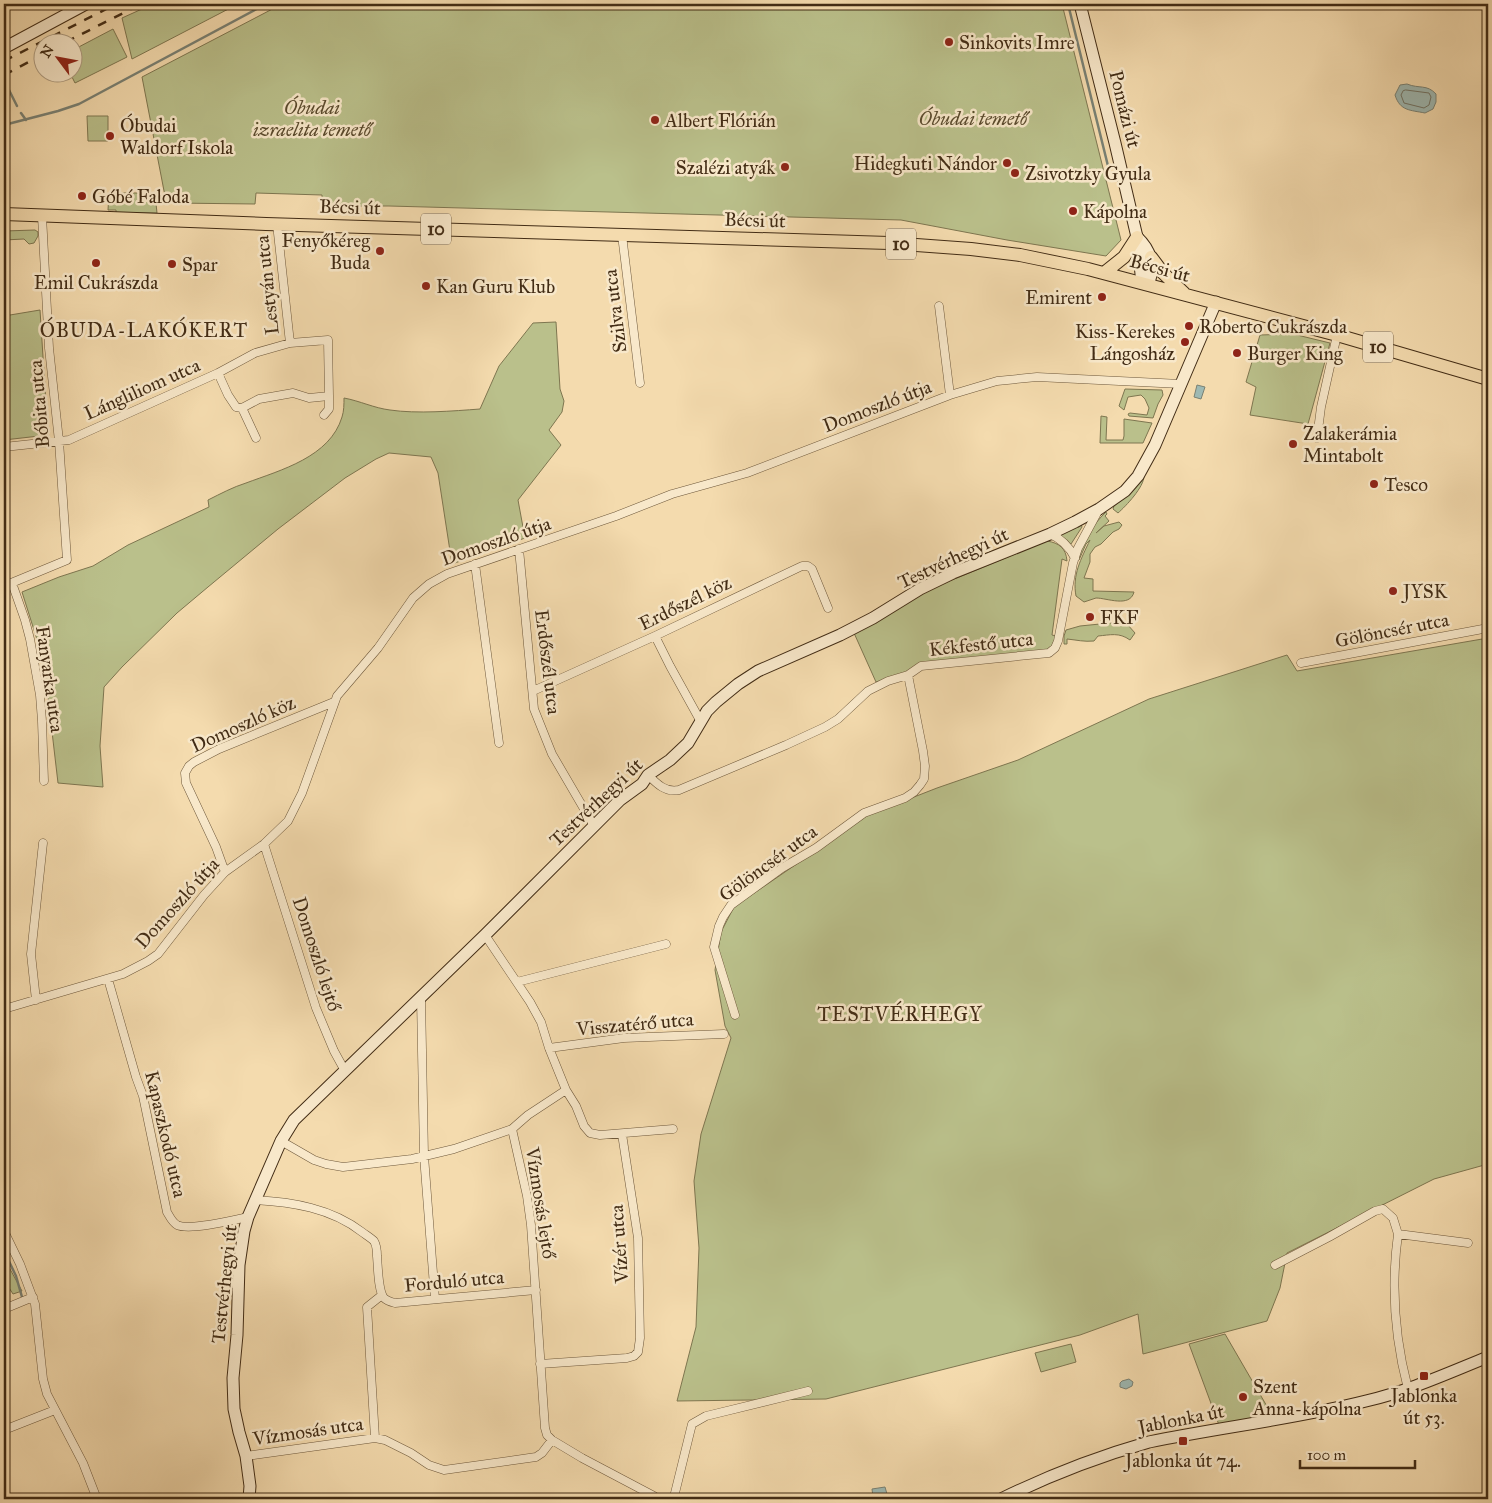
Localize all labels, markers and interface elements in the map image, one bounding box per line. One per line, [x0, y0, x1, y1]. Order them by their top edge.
place label: Sinkovits Imre [959, 31, 1075, 54]
north arrow [32, 32, 82, 82]
marker: Sinkovits Imre [943, 36, 955, 48]
text: N [37, 42, 58, 61]
street label: Pomázi út [1104, 68, 1146, 150]
park label: Óbudai izraelita temető [253, 95, 375, 141]
park label: Óbudai temető [919, 106, 1031, 130]
place label: Albert Flórián [664, 109, 776, 132]
place label: Óbudai Waldorf Iskola [120, 113, 234, 159]
marker: Albert Flórián [649, 114, 661, 126]
marker: Óbudai Waldorf Iskola [104, 130, 116, 142]
place label: Hidegkuti Nándor [854, 152, 998, 176]
place label: Szalézi atyák [676, 156, 775, 179]
marker: Hidegkuti Nándor [1001, 157, 1013, 169]
marker: Szalézi atyák [779, 161, 791, 173]
place label: Zsivotzky Gyula [1025, 162, 1152, 185]
marker: Zsivotzky Gyula [1009, 167, 1021, 179]
place label: Góbé Faloda [92, 185, 190, 208]
marker: Góbé Faloda [76, 190, 88, 202]
street label: Bécsi út [319, 194, 381, 220]
place label: Kápolna [1083, 200, 1148, 223]
marker: Kápolna [1067, 205, 1079, 217]
street label: Bécsi út [724, 207, 786, 233]
road number: 10 [421, 213, 451, 244]
road number: 10 [886, 228, 916, 260]
place label: Fenyőkéreg Buda [281, 229, 371, 274]
street label: Lestyán utca [250, 233, 284, 336]
marker: Fenyőkéreg Buda [374, 245, 386, 257]
street label: Bécsi út [1127, 249, 1193, 287]
place label: Spar [182, 253, 218, 276]
marker: Emil Cukrászda [90, 257, 102, 269]
marker: Spar [166, 258, 178, 270]
street label: Szilva utca [598, 267, 632, 354]
place label: Emil Cukrászda [34, 271, 159, 294]
place label: Kan Guru Klub [436, 275, 555, 298]
marker: Kan Guru Klub [420, 280, 432, 292]
place label: Emirent [1025, 286, 1092, 309]
marker: Emirent [1096, 291, 1108, 303]
place label: Roberto Cukrászda [1199, 315, 1348, 338]
district label: ÓBUDA-LAKÓKERT [40, 316, 248, 342]
place label: Kiss-Kerekes Lángosház [1075, 320, 1175, 366]
marker: Roberto Cukrászda [1183, 320, 1195, 332]
road number: 10 [1363, 332, 1393, 362]
marker: Kiss-Kerekes Lángosház [1179, 336, 1191, 348]
place label: Burger King [1247, 342, 1343, 366]
marker: Burger King [1231, 347, 1243, 359]
street label: Lángliliom utca [80, 353, 205, 426]
street label: Bóbita utca [24, 358, 54, 449]
street label: Domoszló útja [819, 374, 935, 437]
place label: Zalakerámia Mintabolt [1303, 422, 1398, 467]
marker: Zalakerámia Mintabolt [1287, 438, 1299, 450]
place label: Tesco [1384, 473, 1428, 496]
marker: Tesco [1368, 478, 1380, 490]
street label: Domoszló útja [438, 511, 555, 570]
street label: Testvérhegyi út [894, 522, 1013, 595]
street label: Erdőszél köz [635, 571, 735, 635]
place label: JYSK [1401, 580, 1448, 604]
marker: JYSK [1387, 585, 1399, 597]
place label: FKF [1100, 606, 1139, 629]
street label: Erdőszél utca [530, 608, 566, 717]
street label: Gölöncsér utca [1333, 608, 1452, 652]
marker: FKF [1084, 611, 1096, 623]
street label: Fanyarka utca [31, 624, 69, 735]
street label: Kékfestő utca [928, 627, 1035, 661]
street label: Domoszló köz [187, 691, 299, 757]
street label: Testvérhegyi út [545, 753, 648, 852]
street label: Gölöncsér utca [714, 819, 822, 906]
street label: Domoszló útja [130, 852, 224, 953]
street label: Domoszló lejtő [288, 894, 346, 1014]
district label: TESTVÉRHEGY [817, 1000, 983, 1026]
street label: Visszatérő utca [574, 1007, 695, 1041]
street label: Kapaszkodó utca [140, 1068, 192, 1201]
street label: Vízmosás lejtő [521, 1145, 561, 1261]
street label: Vízér utca [605, 1203, 633, 1285]
street label: Testvérhegyi út [206, 1223, 243, 1345]
street label: Forduló utca [403, 1265, 506, 1297]
marker: Jablonka út 53. [1418, 1370, 1430, 1382]
place label: Szent Anna-kápolna [1252, 1375, 1363, 1420]
place label: Jablonka út 53. [1389, 1384, 1458, 1429]
marker: Szent Anna-kápolna [1237, 1391, 1249, 1403]
street label: Jablonka út [1134, 1399, 1226, 1440]
street label: Vízmosás utca [250, 1412, 366, 1450]
marker: Jablonka út 74. [1177, 1435, 1189, 1447]
scale bar [1300, 1438, 1414, 1470]
text: 100 m [1307, 1446, 1347, 1464]
place label: Jablonka út 74. [1123, 1449, 1241, 1473]

